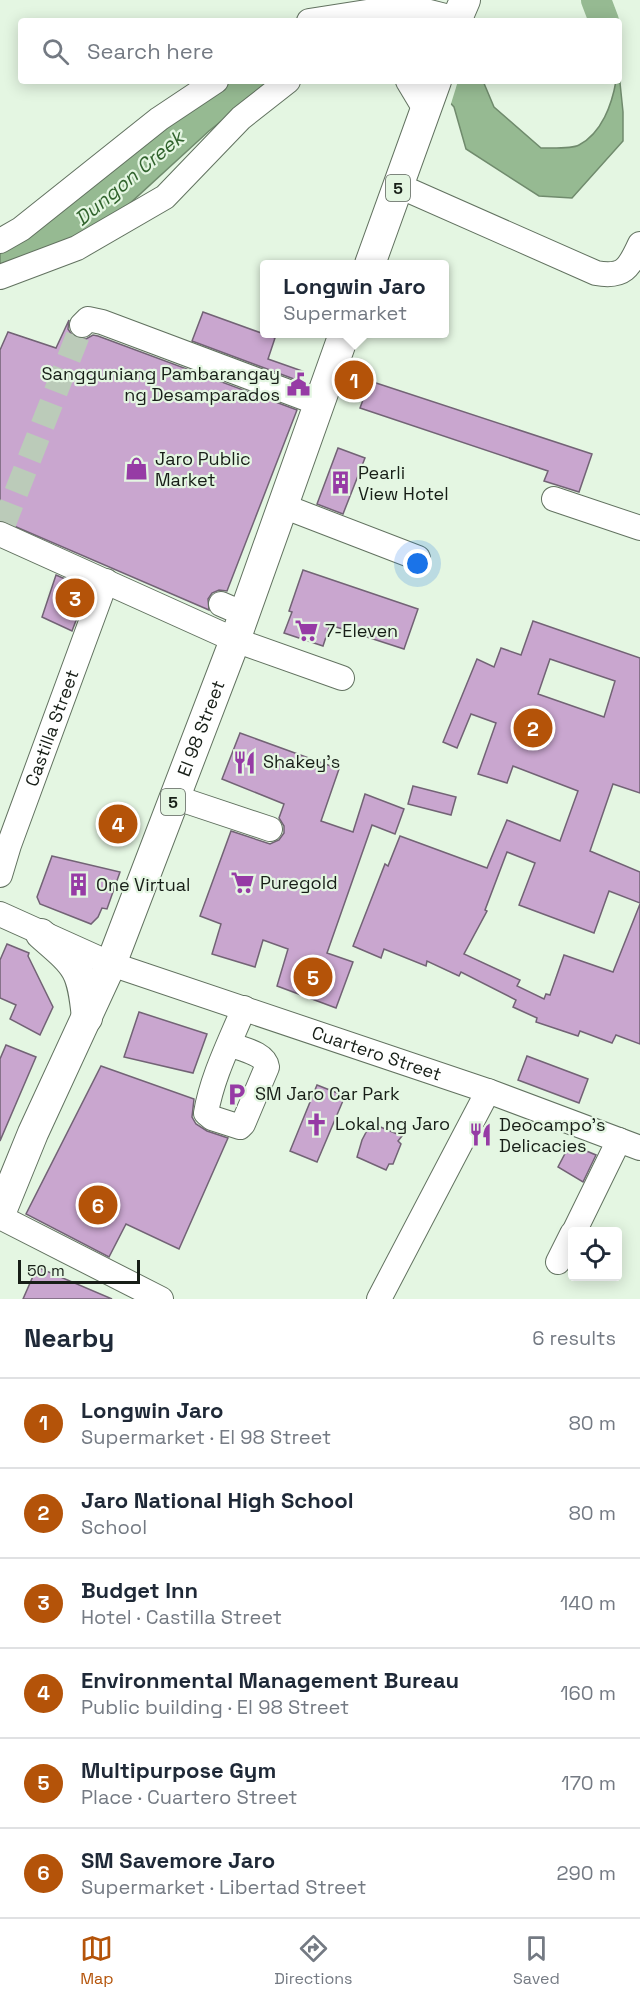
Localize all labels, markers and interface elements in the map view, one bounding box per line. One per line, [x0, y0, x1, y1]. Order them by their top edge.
search box [18, 18, 622, 84]
icon: search [39, 35, 72, 68]
text: Search here [87, 37, 214, 65]
water label: Dungon Creek [69, 123, 191, 231]
road number: 5 [386, 175, 410, 201]
popup [260, 260, 449, 338]
text: Longwin Jaro [283, 272, 426, 300]
text: Supermarket [283, 300, 407, 326]
pin: 1 [334, 358, 374, 403]
place label: Sangguniang Pambarangay ng Desamparados [42, 362, 280, 406]
public building icon: Sangguniang Pambarangay ng Desamparados [285, 371, 311, 397]
place label: Jaro Public Market [155, 447, 251, 491]
shop icon: Jaro Public Market [124, 456, 150, 482]
place label: Pearli View Hotel [358, 461, 449, 505]
building icon: Pearli View Hotel [327, 470, 353, 496]
your location [403, 549, 432, 578]
pin: 3 [56, 576, 94, 620]
supermarket icon: 7-Eleven [294, 618, 320, 644]
place label: 7-Eleven [325, 619, 398, 642]
street label: Castilla Street [20, 666, 83, 789]
street label: El 98 Street [172, 677, 230, 779]
pin: 2 [514, 706, 552, 750]
restaurant icon: Shakey's [232, 749, 258, 775]
place label: Shakey's [263, 750, 340, 773]
road number: 5 [161, 789, 185, 815]
pin: 4 [98, 802, 138, 846]
supermarket icon: Puregold [229, 870, 255, 896]
place label: Puregold [260, 871, 338, 894]
building icon: One Virtual [65, 872, 91, 898]
place label: One Virtual [96, 873, 191, 896]
pin: 5 [294, 954, 332, 1000]
street label: Cuartero Street [309, 1020, 445, 1086]
parking icon: SM Jaro Car Park [224, 1081, 250, 1107]
place label: SM Jaro Car Park [255, 1082, 400, 1105]
church icon: Lokal ng Jaro [304, 1111, 330, 1137]
place label: Lokal ng Jaro [335, 1112, 450, 1135]
place label: Deocampo's Delicacies [499, 1113, 605, 1157]
restaurant icon: Deocampo's Delicacies [468, 1122, 494, 1148]
pin: 6 [78, 1182, 118, 1228]
map controls [568, 1227, 622, 1281]
button: locate [568, 1227, 622, 1281]
scale bar [18, 1257, 140, 1284]
text: 50 m [27, 1260, 65, 1281]
text: Nearby [24, 1321, 114, 1355]
text: 6 results [532, 1325, 616, 1351]
text: Longwin Jaro [81, 1396, 223, 1424]
text: 1 [39, 1410, 48, 1436]
text: 80 m [568, 1410, 616, 1436]
text: Supermarket · El 98 Street [81, 1424, 331, 1450]
text: Jaro National High School [81, 1486, 354, 1514]
text: 2 [38, 1500, 49, 1526]
text: 80 m [568, 1500, 616, 1526]
text: School [81, 1514, 147, 1540]
text: Budget Inn [81, 1576, 198, 1604]
text: 3 [37, 1590, 50, 1616]
text: 140 m [560, 1590, 616, 1616]
text: Hotel · Castilla Street [81, 1604, 282, 1630]
text: Environmental Management Bureau [81, 1666, 459, 1694]
text: 4 [37, 1680, 50, 1706]
text: 160 m [560, 1680, 616, 1706]
text: Public building · El 98 Street [81, 1694, 349, 1720]
text: Multipurpose Gym [81, 1756, 276, 1784]
text: 5 [38, 1770, 50, 1796]
text: 170 m [561, 1770, 616, 1796]
text: Place · Cuartero Street [81, 1784, 298, 1810]
text: SM Savemore Jaro [81, 1846, 275, 1874]
text: 6 [37, 1860, 50, 1886]
text: 290 m [557, 1860, 616, 1886]
text: Supermarket · Libertad Street [81, 1874, 367, 1900]
tab: Map [80, 1932, 114, 1989]
tab: Directions [274, 1932, 353, 1989]
tab: Saved [513, 1932, 560, 1989]

